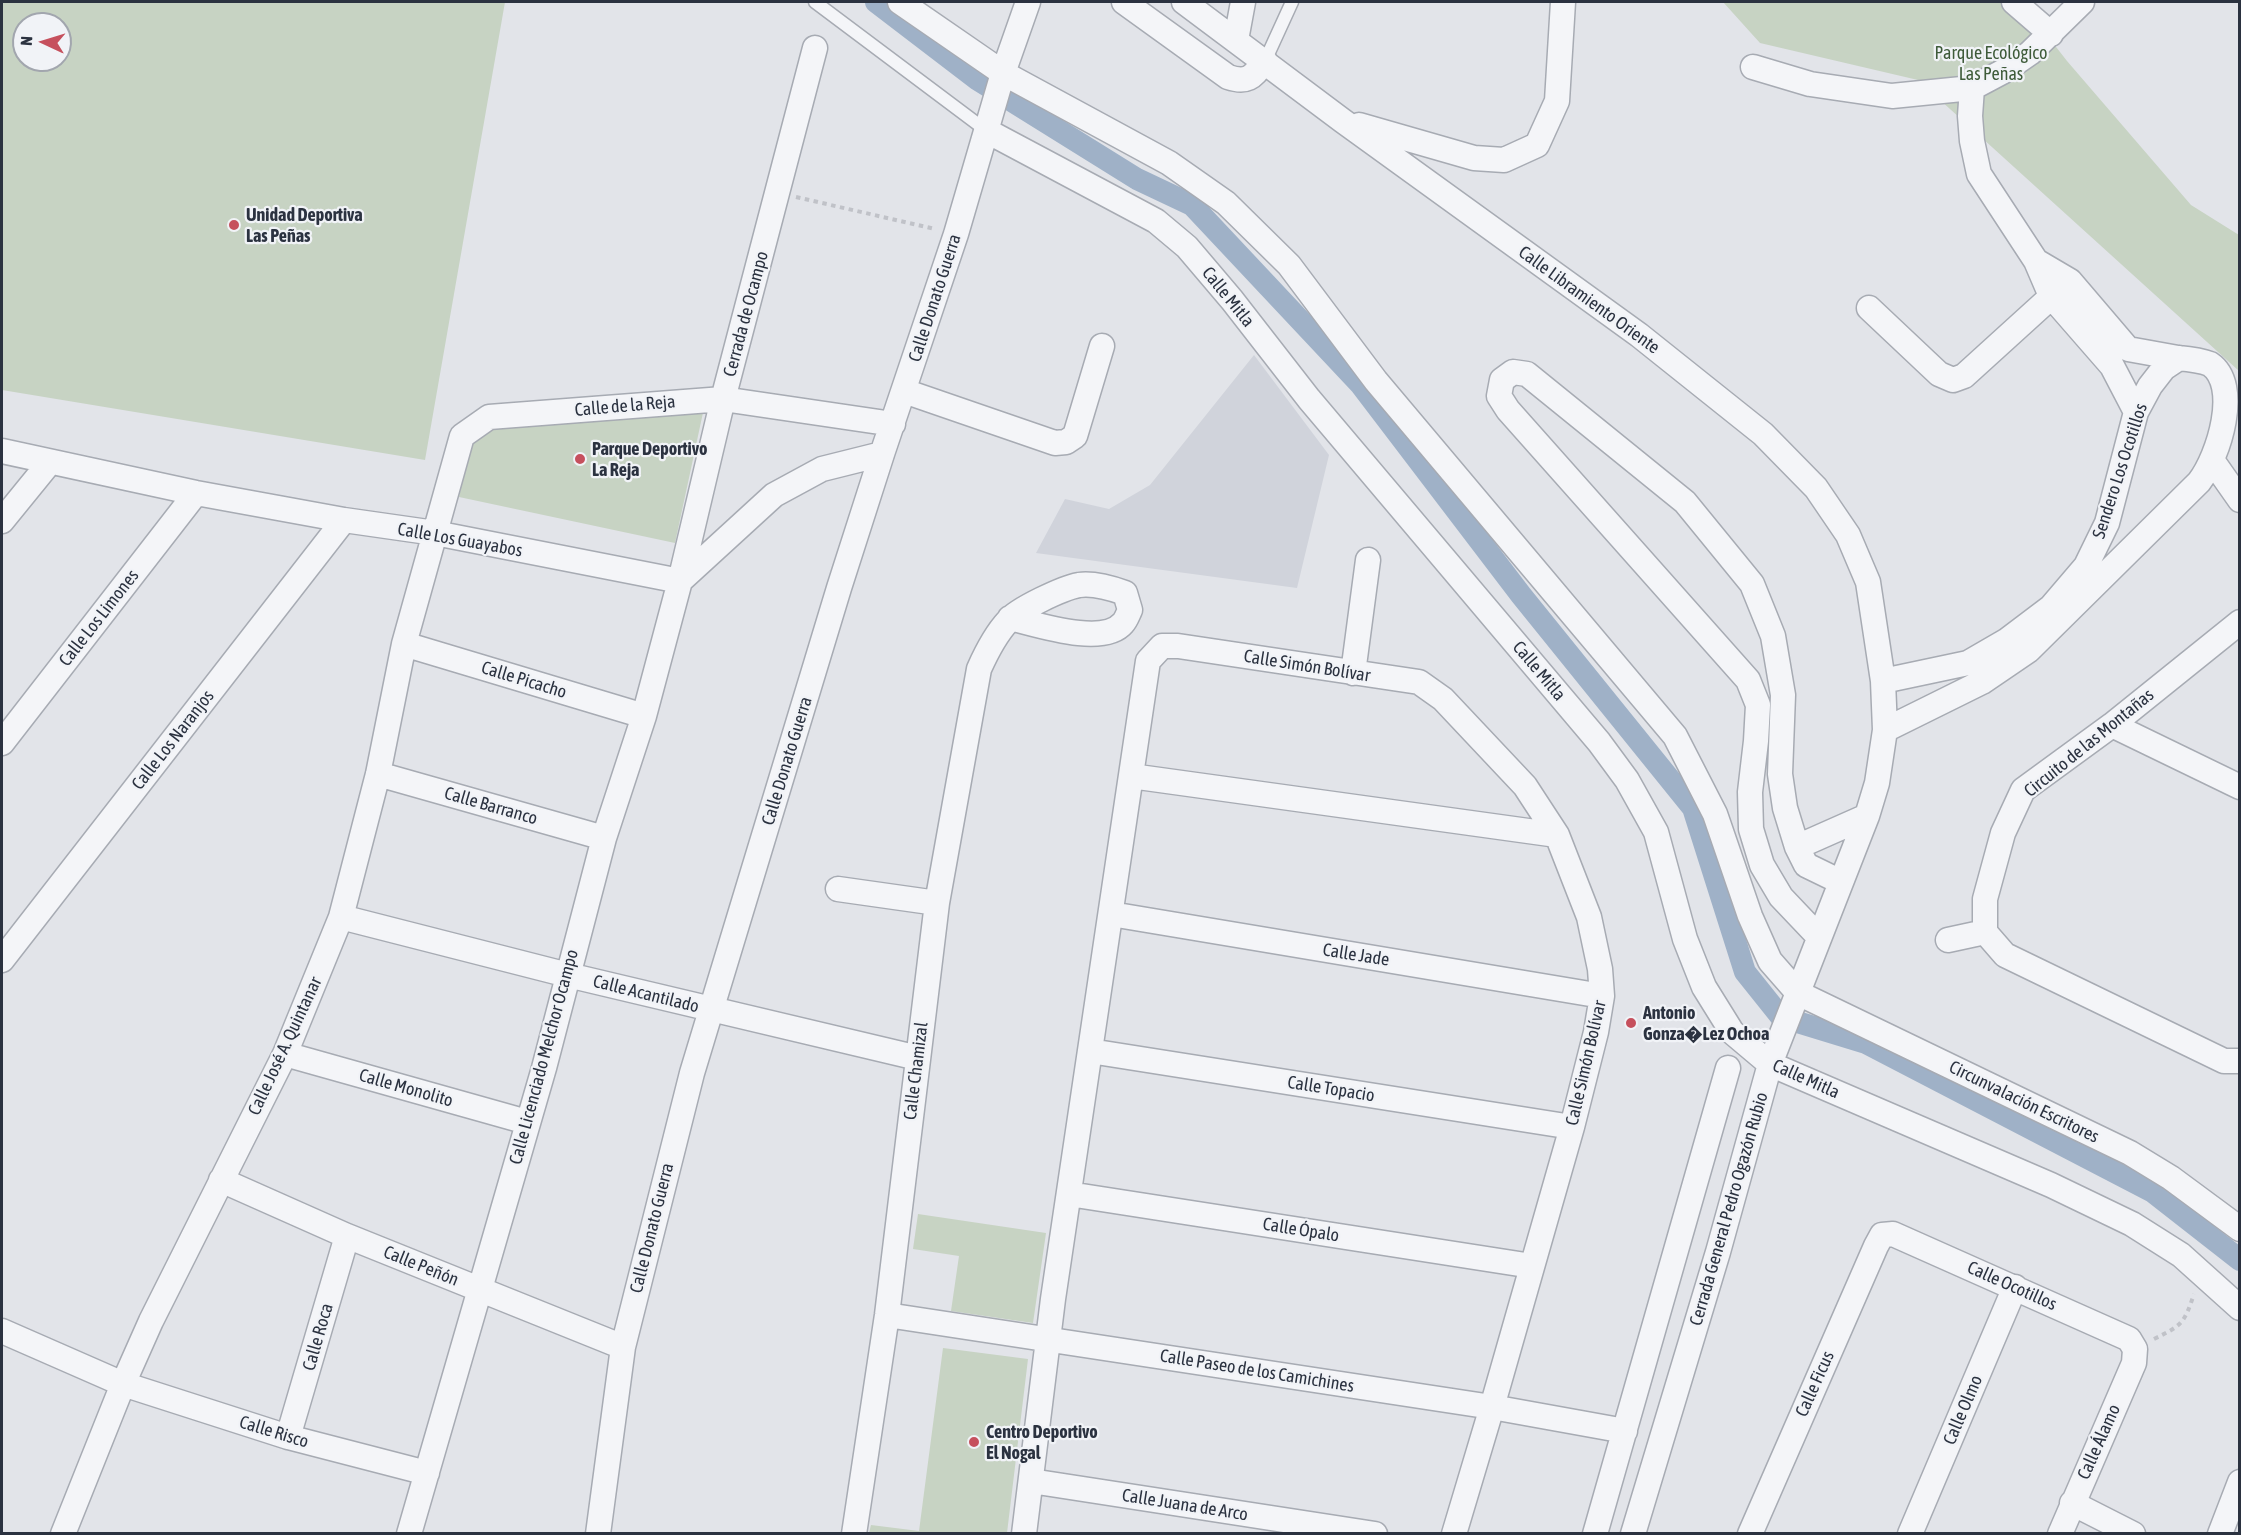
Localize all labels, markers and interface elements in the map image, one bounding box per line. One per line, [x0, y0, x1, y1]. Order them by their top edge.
north arrow [12, 12, 72, 72]
text: N [17, 36, 35, 46]
park label: Parque Ecológico Las Peñas [1935, 42, 2047, 84]
place label: Unidad Deportiva Las Peñas [246, 204, 363, 246]
marker: Unidad Deportiva Las Peñas [227, 218, 241, 232]
street label: Calle Donato Guerra [904, 231, 966, 365]
street label: Calle Libramiento Oriente [1514, 241, 1664, 359]
street label: Cerrada de Ocampo [719, 249, 773, 379]
street label: Calle Mitla [1197, 263, 1259, 331]
street label: Calle de la Reja [574, 391, 676, 421]
street label: Sendero Los Ocotillos [2088, 401, 2152, 541]
place label: Parque Deportivo La Reja [592, 438, 707, 480]
marker: Parque Deportivo La Reja [573, 452, 587, 466]
street label: Calle Los Guayabos [396, 518, 524, 562]
street label: Calle Los Limones [55, 565, 143, 671]
street label: Calle Mitla [1508, 637, 1570, 705]
street label: Calle Simón Bolívar [1242, 645, 1372, 687]
street label: Calle Picacho [479, 657, 569, 703]
street label: Circuito de las Montañas [2020, 684, 2158, 802]
street label: Calle Los Naranjos [127, 686, 219, 794]
street label: Calle Donato Guerra [757, 694, 817, 828]
street label: Calle Barranco [442, 782, 540, 830]
street label: Calle Jade [1321, 939, 1391, 971]
street label: Calle Licenciado Melchor Ocampo [505, 947, 583, 1167]
street label: Calle Acantilado [591, 970, 701, 1018]
street label: Calle José A. Quintanar [243, 973, 327, 1119]
street label: Calle Simón Bolívar [1561, 998, 1611, 1128]
place label: Antonio Gonza�Lez Ochoa [1643, 1002, 1769, 1044]
marker: Antonio Gonza�Lez Ochoa [1624, 1016, 1638, 1030]
street label: Calle Chamizal [899, 1021, 933, 1121]
street label: Calle Mitla [1769, 1055, 1843, 1103]
street label: Circunvalación Escritores [1945, 1056, 2103, 1148]
street label: Calle Monolito [357, 1064, 455, 1112]
street label: Calle Topacio [1286, 1071, 1376, 1107]
street label: Cerrada General Pedro Ogazón Rubio [1685, 1090, 1773, 1328]
street label: Calle Donato Guerra [625, 1161, 679, 1295]
street label: Calle Ópalo [1261, 1213, 1341, 1247]
street label: Calle Peñón [380, 1241, 462, 1291]
street label: Calle Ocotillos [1964, 1257, 2060, 1315]
street label: Calle Roca [298, 1301, 338, 1373]
street label: Calle Paseo de los Camichines [1158, 1345, 1356, 1397]
street label: Calle Ficus [1791, 1348, 1839, 1420]
street label: Calle Olmo [1939, 1372, 1987, 1448]
street label: Calle Álamo [2073, 1401, 2125, 1483]
street label: Calle Risco [237, 1411, 311, 1453]
place label: Centro Deportivo El Nogal [986, 1421, 1098, 1464]
marker: Centro Deportivo El Nogal [967, 1435, 981, 1449]
street label: Calle Juana de Arco [1120, 1484, 1250, 1526]

